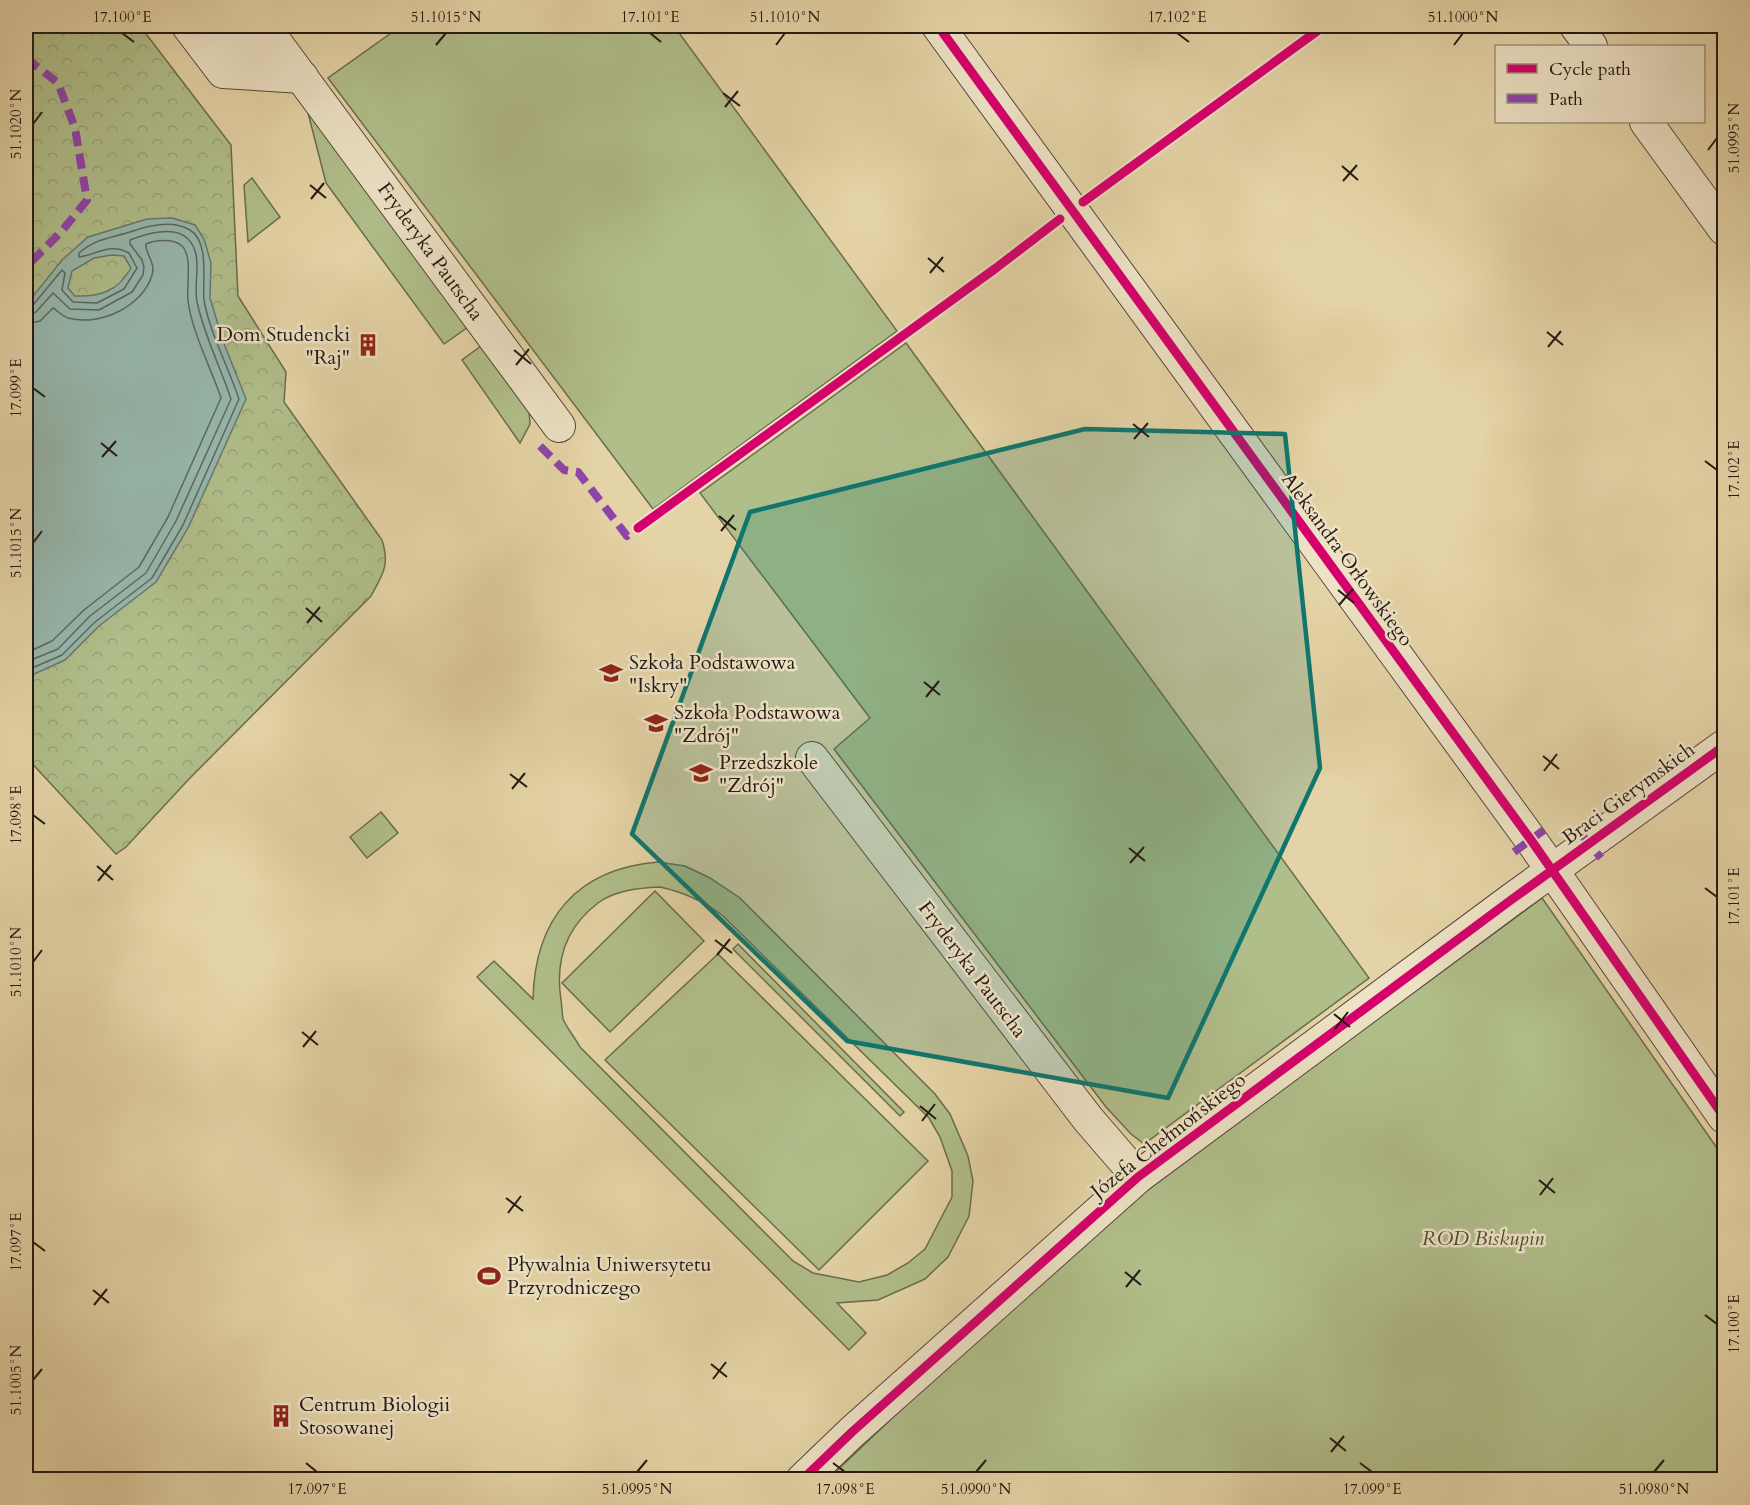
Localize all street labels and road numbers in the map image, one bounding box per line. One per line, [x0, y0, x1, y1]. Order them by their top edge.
street label: Fryderyka Pautscha [371, 177, 490, 326]
street label: Aleksandra Orłowskiego [1275, 467, 1420, 652]
street label: Braci Gierymskich [1556, 736, 1700, 851]
street label: Fryderyka Pautscha [912, 895, 1033, 1043]
street label: Józefa Chełmońskiego [1083, 1066, 1252, 1206]

